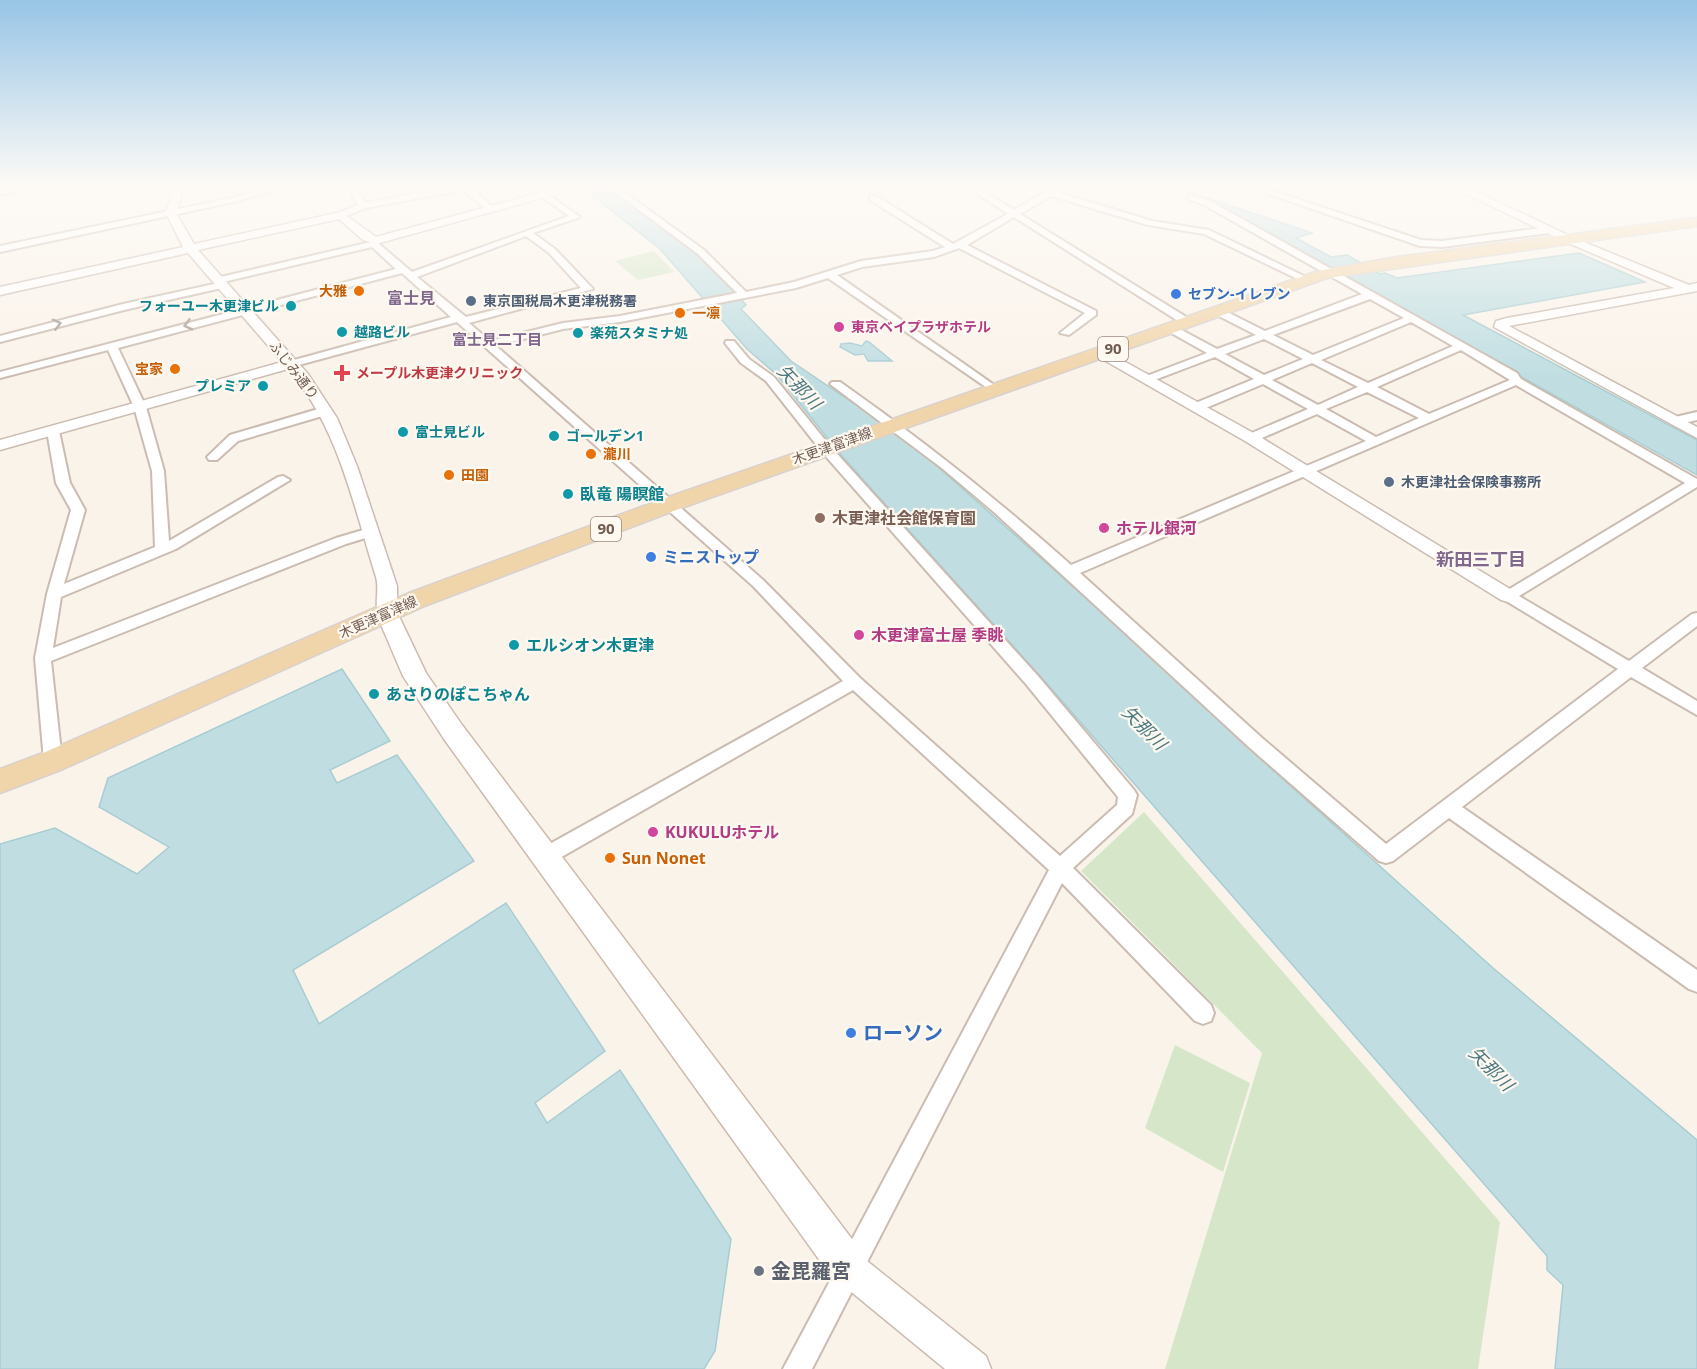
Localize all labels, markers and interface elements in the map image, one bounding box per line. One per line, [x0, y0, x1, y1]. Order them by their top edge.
place label: 大雅 [319, 281, 347, 300]
marker: 大雅 [352, 284, 366, 298]
place label: セブン-イレブン [1188, 284, 1290, 303]
district label: 富士見 [387, 287, 435, 309]
marker: セブン-イレブン [1169, 287, 1183, 301]
place label: 東京国税局木更津税務署 [483, 291, 637, 310]
marker: 東京国税局木更津税務署 [464, 294, 478, 308]
place label: フォーユー木更津ビル [139, 296, 279, 315]
marker: フォーユー木更津ビル [284, 299, 298, 313]
place label: 一凛 [692, 303, 720, 322]
marker: 一凛 [673, 306, 687, 320]
place label: 東京ベイプラザホテル [851, 317, 991, 336]
one-way arrow [184, 318, 194, 331]
one-way arrow [51, 319, 61, 332]
marker: 東京ベイプラザホテル [832, 320, 846, 334]
place label: 越路ビル [354, 322, 410, 341]
place label: 楽苑スタミナ処 [590, 323, 688, 342]
marker: 越路ビル [335, 325, 349, 339]
marker: 楽苑スタミナ処 [571, 326, 585, 340]
district label: 富士見二丁目 [452, 329, 542, 349]
street label: ふじみ通り [265, 336, 323, 403]
road number: 90 [1098, 337, 1128, 361]
place label: 宝家 [135, 359, 163, 378]
water label: 矢那川 [772, 359, 828, 416]
marker: 宝家 [168, 362, 182, 376]
place label: メープル木更津クリニック [356, 363, 523, 382]
marker: メープル木更津クリニック [333, 364, 351, 382]
place label: プレミア [195, 376, 251, 395]
marker: プレミア [256, 379, 270, 393]
place label: 富士見ビル [415, 422, 485, 441]
street label: 木更津富津線 [789, 422, 875, 469]
marker: 富士見ビル [396, 425, 410, 439]
place label: ゴールデン1 [566, 426, 644, 445]
marker: ゴールデン1 [547, 429, 561, 443]
place label: 瀧川 [603, 444, 631, 463]
marker: 瀧川 [584, 447, 598, 461]
place label: 田園 [461, 465, 489, 484]
marker: 田園 [442, 468, 456, 482]
place label: 木更津社会保険事務所 [1401, 472, 1541, 491]
marker: 木更津社会保険事務所 [1382, 475, 1396, 489]
place label: 臥竜 陽瞑館 [580, 483, 664, 505]
marker: 臥竜 陽瞑館 [561, 487, 575, 501]
place label: 木更津社会館保育園 [832, 507, 976, 529]
marker: 木更津社会館保育園 [813, 511, 827, 525]
road number: 90 [591, 517, 621, 541]
place label: ホテル銀河 [1116, 517, 1196, 539]
marker: ホテル銀河 [1097, 521, 1111, 535]
place label: ミニストップ [663, 546, 759, 568]
district label: 新田三丁目 [1436, 547, 1526, 571]
marker: ミニストップ [644, 550, 658, 564]
street label: 木更津富津線 [336, 591, 420, 642]
place label: 木更津富士屋 季眺 [871, 624, 1003, 646]
marker: 木更津富士屋 季眺 [852, 628, 866, 642]
place label: エルシオン木更津 [526, 634, 654, 656]
marker: エルシオン木更津 [507, 638, 521, 652]
place label: あさりのぽこちゃん [386, 683, 530, 705]
marker: あさりのぽこちゃん [367, 687, 381, 701]
water label: 矢那川 [1117, 700, 1174, 756]
place label: KUKULUホテル [665, 821, 779, 843]
marker: KUKULUホテル [646, 825, 660, 839]
place label: Sun Nonet [622, 847, 706, 869]
marker: Sun Nonet [603, 851, 617, 865]
place label: ローソン [863, 1019, 943, 1046]
marker: ローソン [844, 1026, 858, 1040]
water label: 矢那川 [1464, 1041, 1521, 1097]
place label: 金毘羅宮 [771, 1257, 851, 1284]
marker: 金毘羅宮 [752, 1264, 766, 1278]

